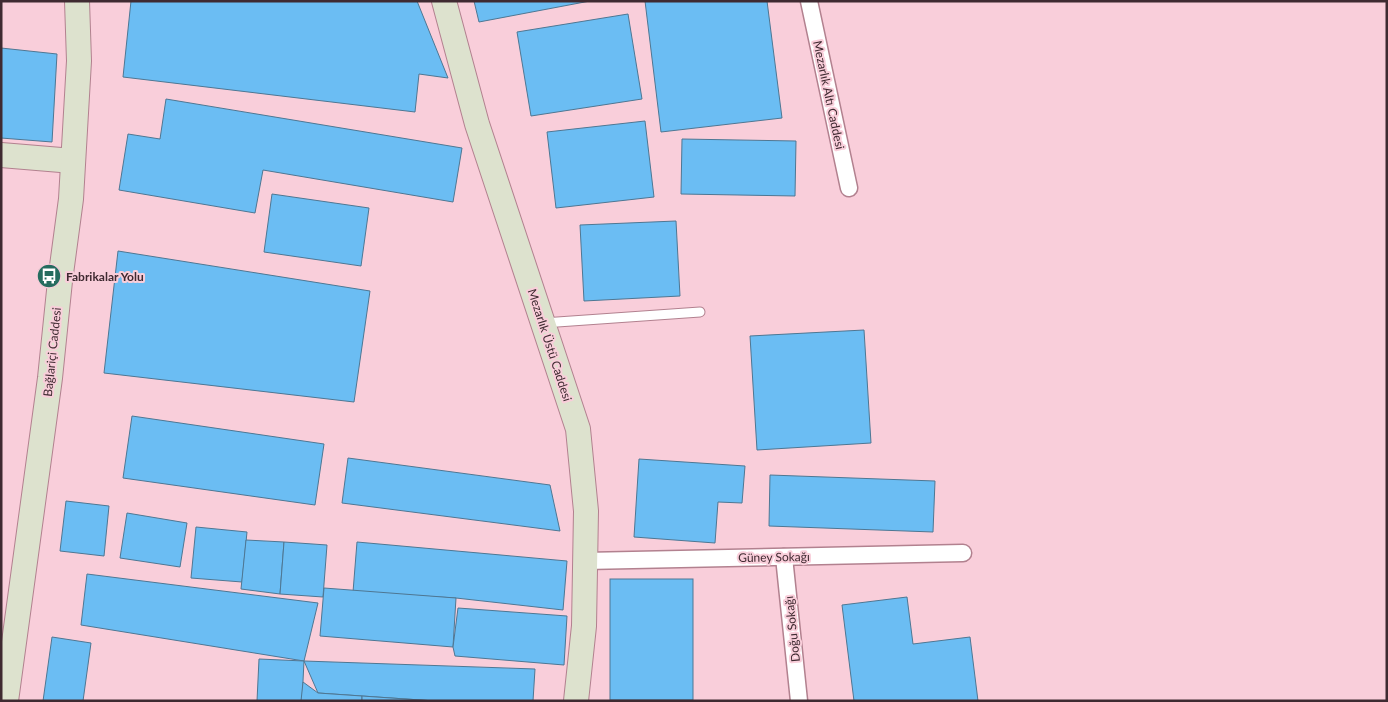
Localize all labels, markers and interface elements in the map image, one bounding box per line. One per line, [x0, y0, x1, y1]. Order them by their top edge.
street label: Mezarlık Altı Caddesi [810, 39, 848, 151]
bus stop icon: Fabrikalar Yolu [36, 263, 62, 289]
place label: Fabrikalar Yolu [66, 269, 144, 284]
street label: Mezarlık Üstü Caddesi [525, 287, 575, 403]
street label: Bağlariçi Caddesi [40, 307, 64, 397]
street label: Güney Sokağı [738, 549, 810, 565]
street label: Doğu Sokağı [781, 595, 803, 663]

